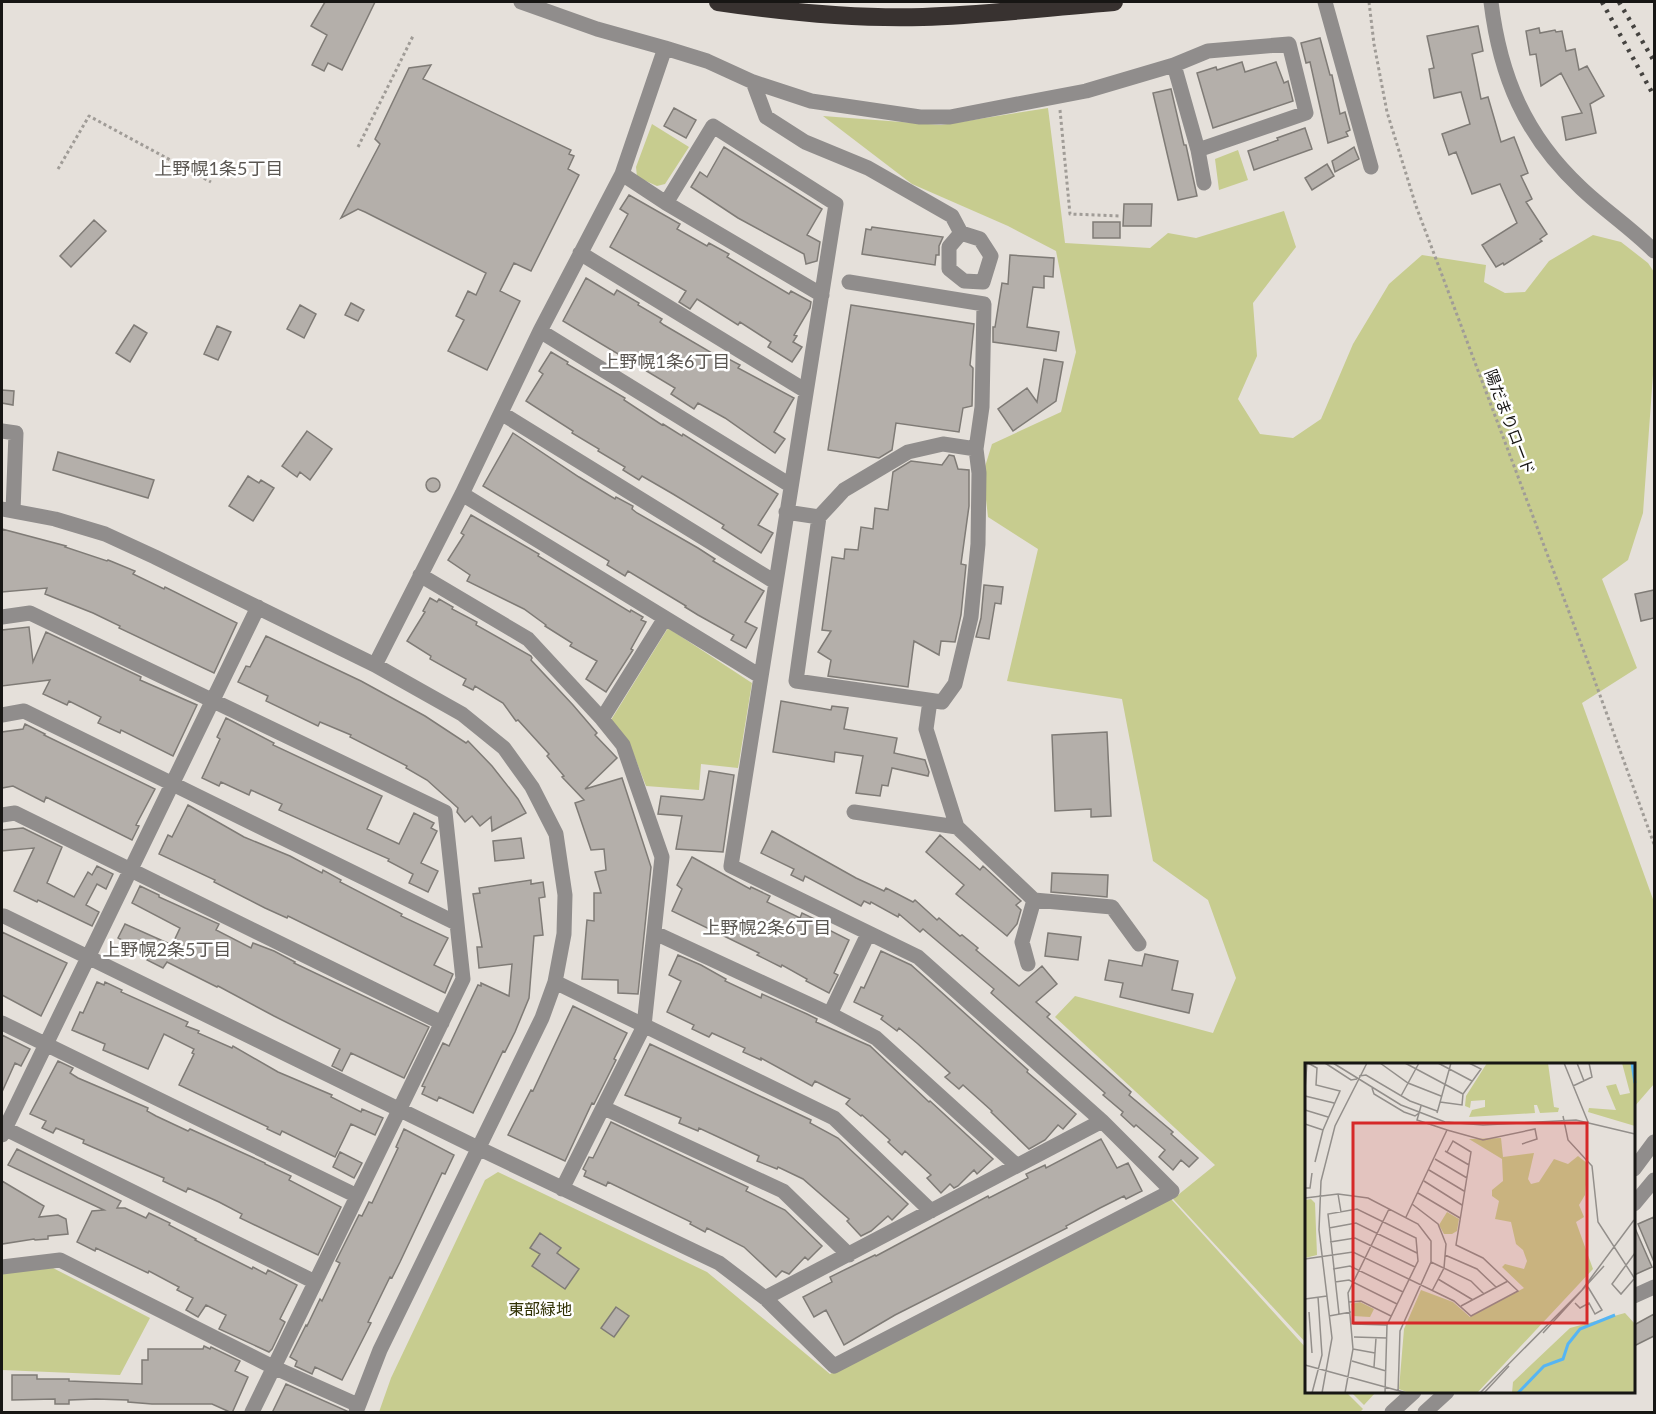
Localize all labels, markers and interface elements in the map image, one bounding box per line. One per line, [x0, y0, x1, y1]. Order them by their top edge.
district label: 上野幌1条5丁目 [155, 157, 283, 179]
district label: 上野幌1条6丁目 [602, 350, 730, 372]
street label: 陽だまりロード [1482, 366, 1539, 477]
district label: 上野幌2条6丁目 [703, 916, 831, 938]
district label: 上野幌2条5丁目 [103, 938, 231, 960]
inset map [1305, 1063, 1635, 1393]
park label: 東部緑地 [508, 1299, 572, 1318]

